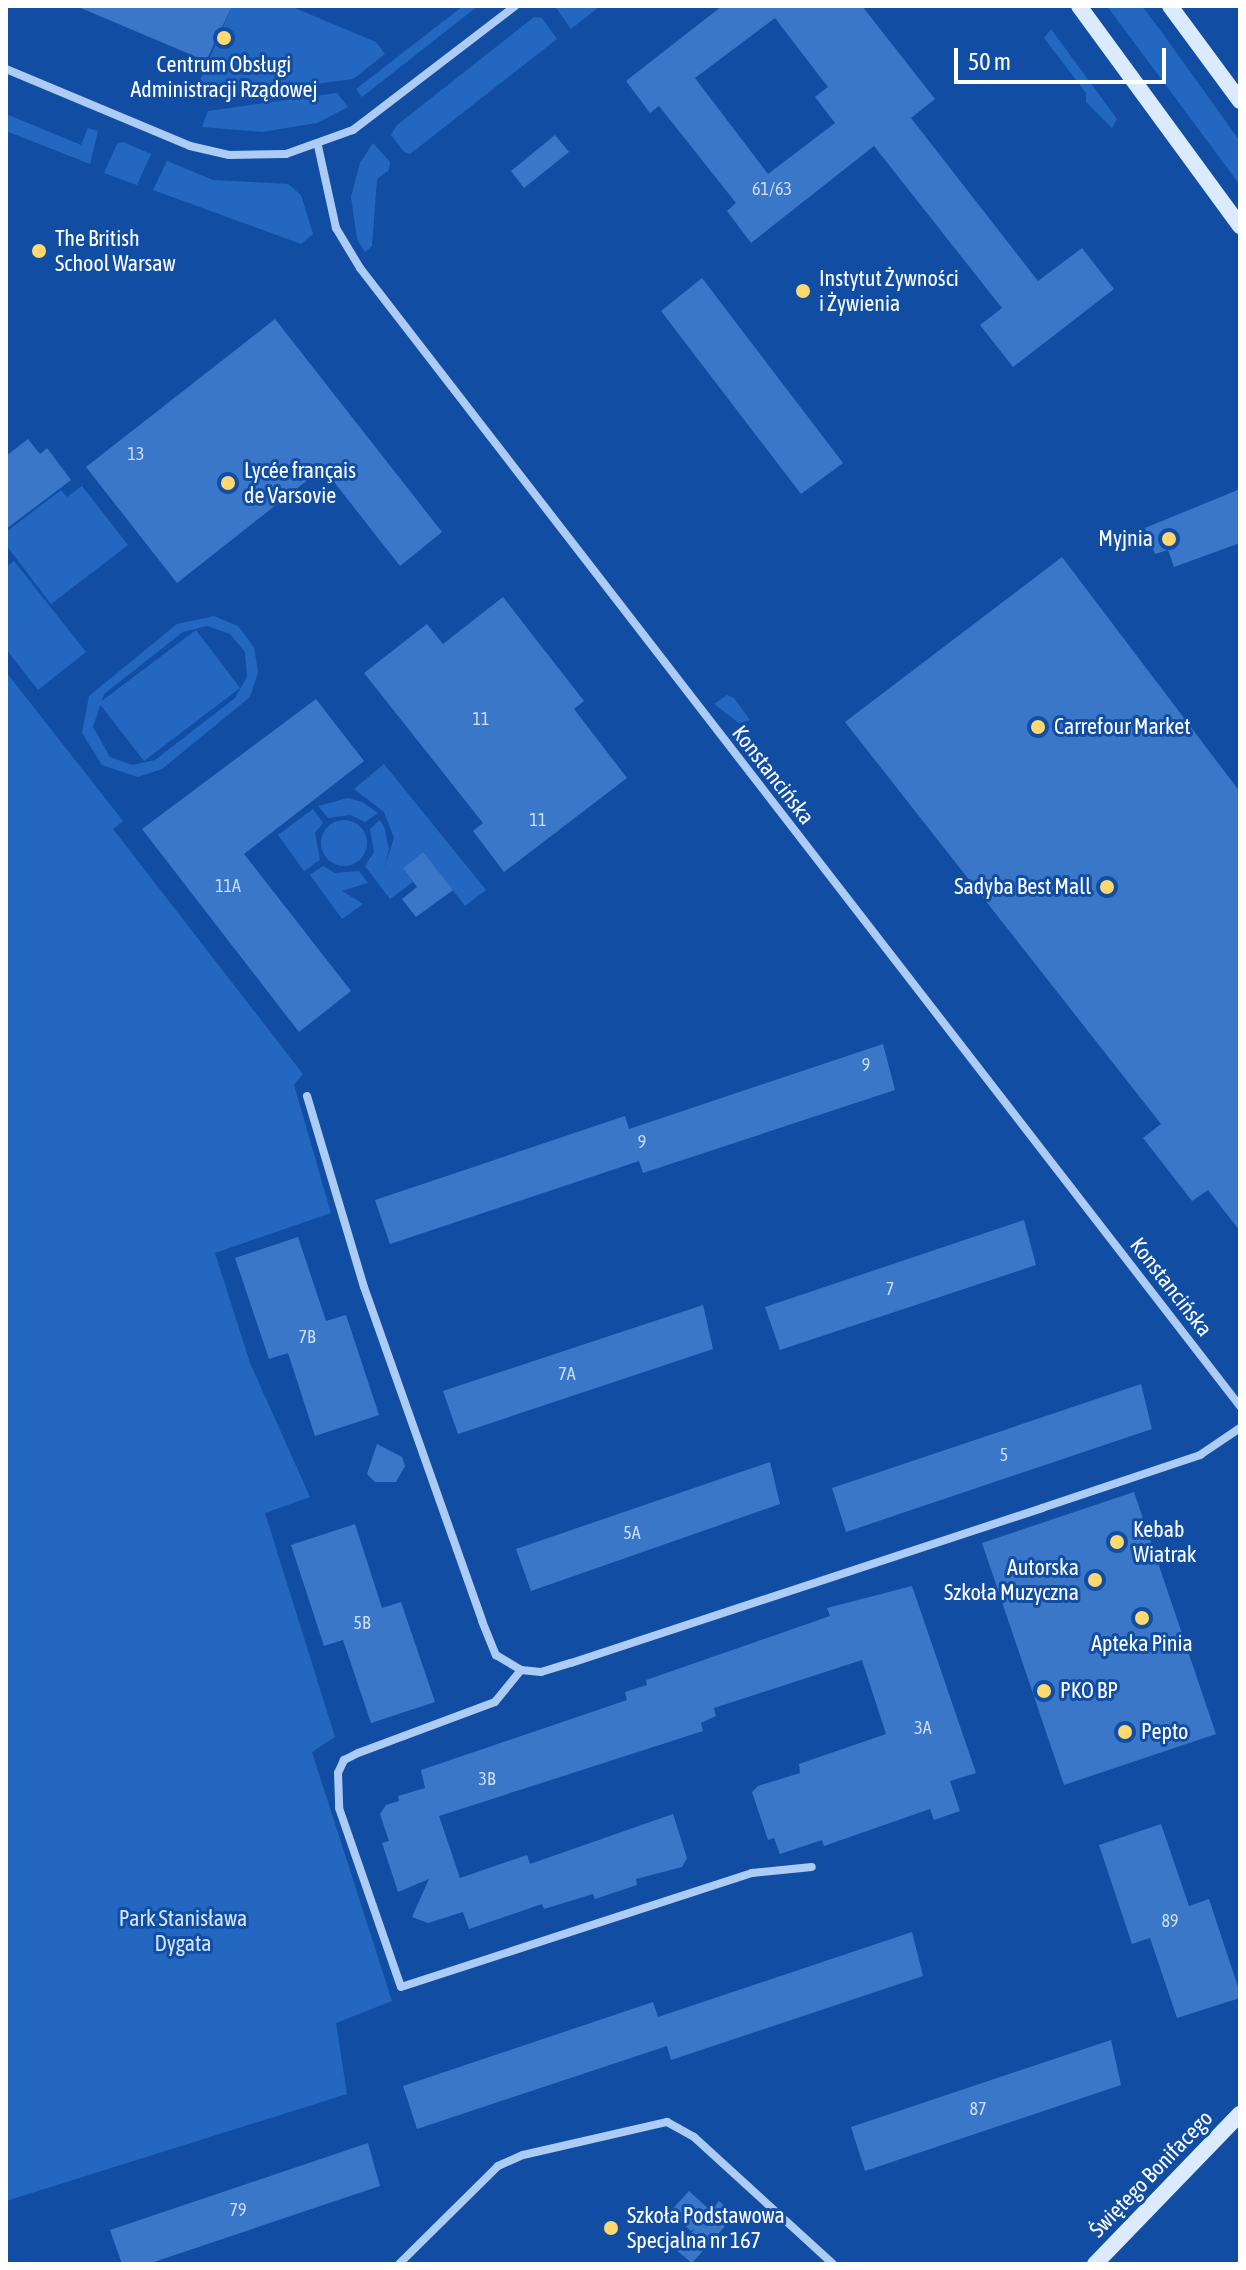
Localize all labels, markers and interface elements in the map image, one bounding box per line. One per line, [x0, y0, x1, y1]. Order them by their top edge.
marker: Centrum Obsługi Administracji Rządowej [215, 29, 233, 47]
scale bar [958, 32, 1170, 82]
text: 50 m [968, 48, 1011, 75]
place label: Centrum Obsługi Administracji Rządowej [130, 51, 318, 102]
house number: 61/63 [752, 178, 792, 200]
place label: The British School Warsaw [55, 225, 176, 276]
marker: The British School Warsaw [30, 242, 48, 260]
place label: Instytut Żywności i Żywienia [819, 265, 959, 316]
marker: Instytut Żywności i Żywienia [794, 282, 812, 300]
house number: 13 [128, 443, 144, 465]
place label: Lycée français de Varsovie [244, 457, 356, 508]
marker: Lycée français de Varsovie [219, 474, 237, 492]
place label: Myjnia [1098, 526, 1153, 552]
marker: Myjnia [1160, 530, 1178, 548]
house number: 11 [473, 708, 489, 730]
place label: Carrefour Market [1054, 714, 1191, 740]
marker: Carrefour Market [1029, 718, 1047, 736]
street label: Konstancińska [726, 720, 820, 830]
house number: 11 [530, 809, 546, 831]
place label: Sadyba Best Mall [954, 874, 1091, 900]
house number: 11A [215, 875, 241, 897]
marker: Sadyba Best Mall [1098, 878, 1116, 896]
house number: 9 [862, 1054, 870, 1076]
house number: 9 [638, 1131, 646, 1153]
street label: Konstancińska [1124, 1232, 1218, 1342]
house number: 7 [886, 1278, 894, 1300]
house number: 7B [299, 1326, 315, 1348]
house number: 7A [558, 1363, 576, 1385]
house number: 5 [1000, 1444, 1008, 1466]
place label: Kebab Wiatrak [1133, 1516, 1197, 1568]
house number: 5A [623, 1522, 641, 1544]
marker: Kebab Wiatrak [1108, 1533, 1126, 1551]
place label: Autorska Szkoła Muzyczna [944, 1554, 1079, 1606]
marker: Autorska Szkoła Muzyczna [1086, 1571, 1104, 1589]
marker: Apteka Pinia [1133, 1609, 1151, 1627]
house number: 5B [354, 1612, 370, 1634]
place label: Apteka Pinia [1091, 1631, 1193, 1657]
place label: PKO BP [1060, 1678, 1118, 1704]
marker: PKO BP [1035, 1682, 1053, 1700]
house number: 3A [914, 1717, 932, 1739]
place label: Pepto [1141, 1719, 1188, 1745]
marker: Pepto [1116, 1723, 1134, 1741]
house number: 3B [479, 1768, 495, 1790]
park label: Park Stanisława Dygata [119, 1905, 247, 1956]
house number: 89 [1162, 1910, 1178, 1932]
house number: 87 [970, 2098, 986, 2120]
street label: Świętego Bonifacego [1084, 2105, 1218, 2243]
house number: 79 [230, 2199, 246, 2221]
place label: Szkoła Podstawowa Specjalna nr 167 [627, 2202, 785, 2254]
marker: Szkoła Podstawowa Specjalna nr 167 [602, 2219, 620, 2237]

